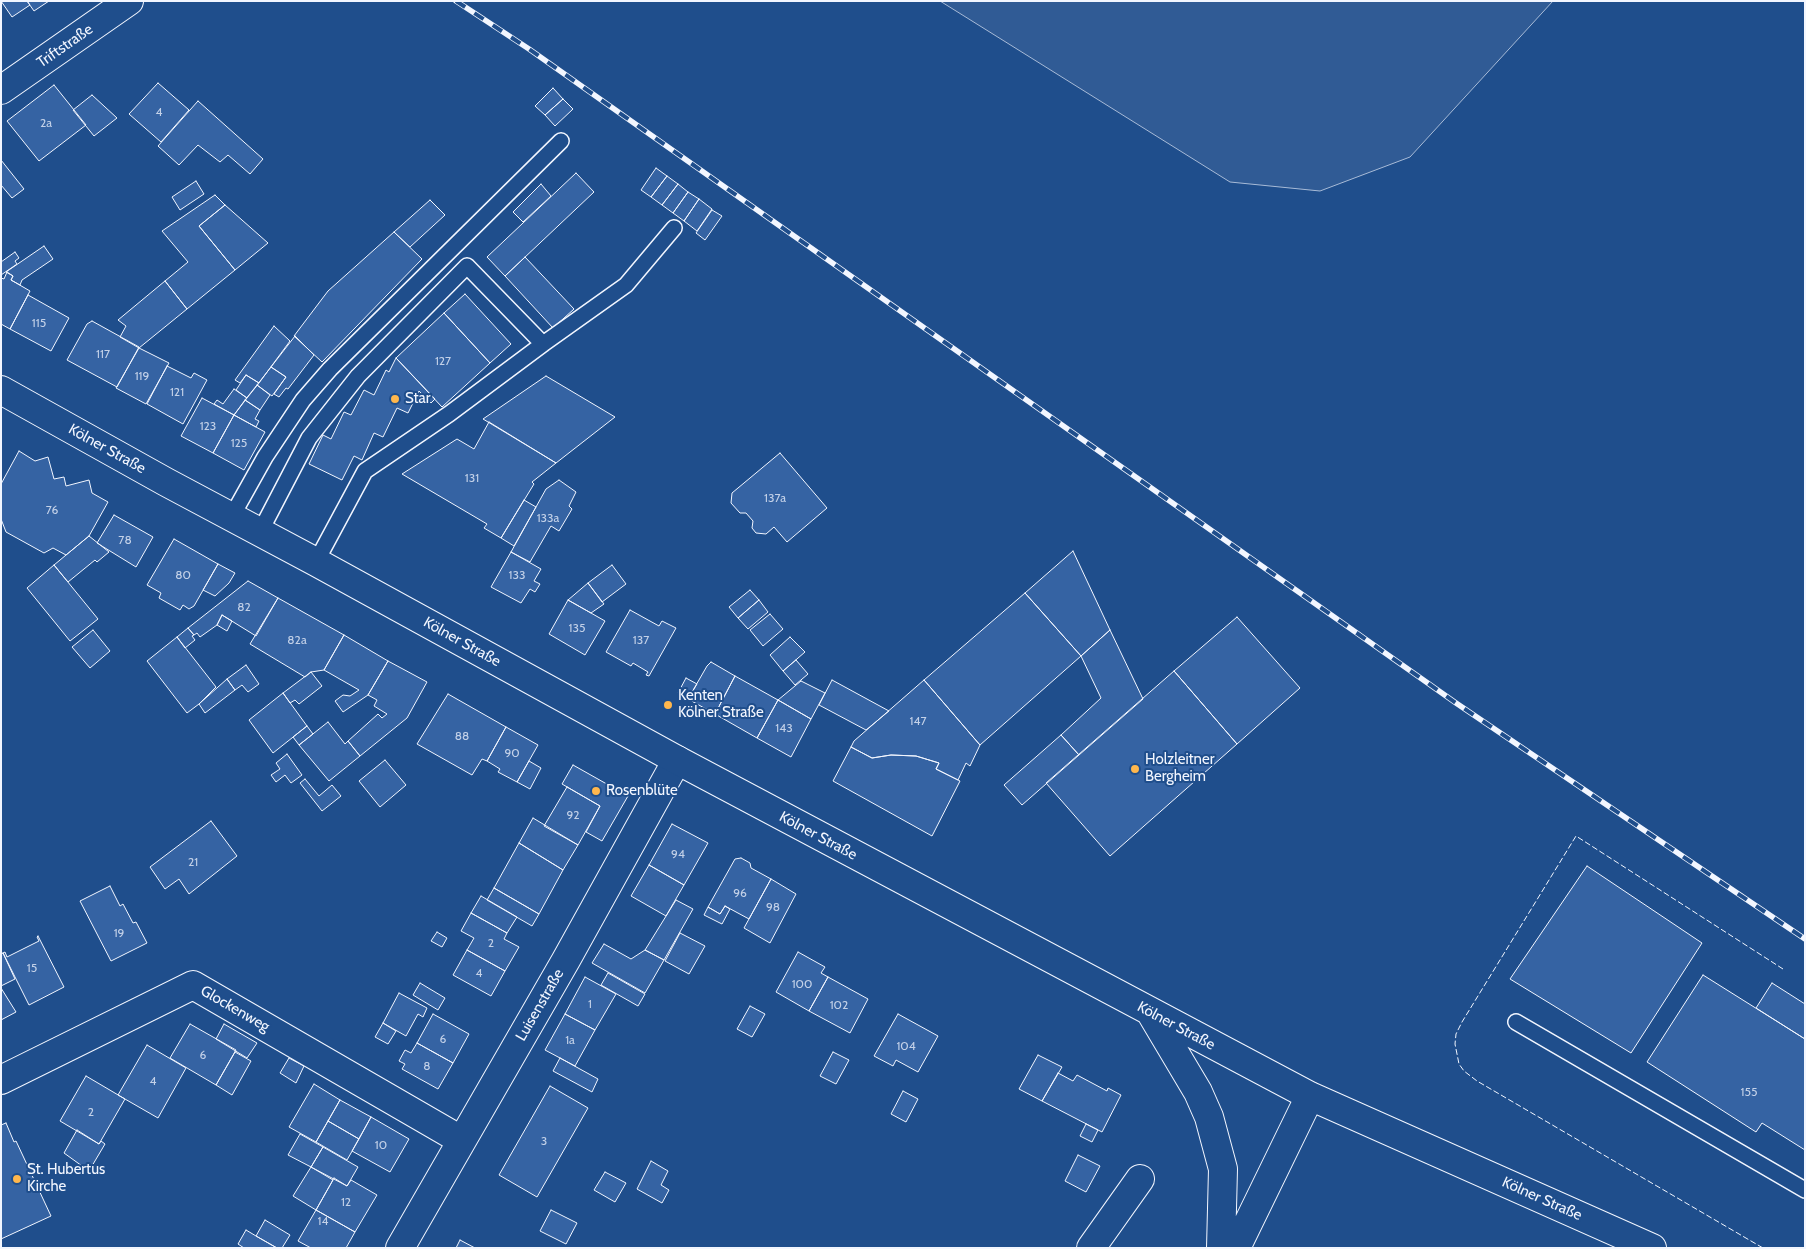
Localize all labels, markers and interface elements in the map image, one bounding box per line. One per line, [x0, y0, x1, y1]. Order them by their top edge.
street label: Triftstraße [34, 20, 96, 72]
house number: 4 [156, 105, 162, 119]
house number: 2a [40, 116, 52, 130]
house number: 115 [32, 316, 46, 330]
house number: 117 [96, 347, 110, 361]
house number: 127 [435, 354, 451, 368]
house number: 119 [135, 369, 149, 383]
house number: 121 [170, 385, 184, 399]
place label: Star [405, 390, 431, 408]
marker: Star [389, 393, 401, 405]
house number: 123 [200, 419, 216, 433]
street label: Kölner Straße [65, 420, 149, 478]
house number: 125 [231, 436, 247, 450]
house number: 131 [465, 471, 479, 485]
house number: 137a [764, 491, 786, 505]
house number: 76 [46, 503, 58, 517]
house number: 133a [537, 511, 559, 525]
house number: 78 [118, 533, 132, 547]
house number: 80 [175, 568, 191, 582]
house number: 133 [509, 568, 525, 582]
house number: 82 [237, 600, 251, 614]
street label: Kölner Straße [420, 613, 504, 671]
house number: 135 [569, 621, 585, 635]
house number: 82a [287, 633, 307, 647]
house number: 137 [633, 633, 649, 647]
place label: Kenten Kölner Straße [678, 687, 764, 722]
marker: Kenten Kölner Straße [662, 699, 674, 711]
house number: 147 [910, 714, 926, 728]
house number: 143 [775, 721, 793, 735]
house number: 88 [455, 729, 469, 743]
house number: 90 [504, 746, 520, 760]
place label: Holzleitner Bergheim [1145, 751, 1214, 786]
marker: Holzleitner Bergheim [1129, 763, 1141, 775]
place label: Rosenblüte [606, 782, 678, 800]
marker: Rosenblüte [590, 785, 602, 797]
house number: 92 [566, 808, 580, 822]
street label: Kölner Straße [776, 808, 860, 864]
house number: 94 [671, 847, 685, 861]
house number: 21 [188, 855, 198, 869]
house number: 96 [733, 886, 747, 900]
house number: 98 [766, 900, 780, 914]
house number: 19 [114, 926, 124, 940]
house number: 2 [488, 936, 494, 950]
house number: 15 [27, 961, 37, 975]
house number: 4 [476, 966, 482, 980]
street label: Luisenstraße [512, 966, 568, 1044]
house number: 100 [792, 977, 812, 991]
street label: Glockenweg [197, 982, 273, 1036]
house number: 1 [588, 997, 592, 1011]
house number: 102 [830, 998, 848, 1012]
street label: Kölner Straße [1134, 998, 1218, 1054]
house number: 6 [440, 1032, 446, 1046]
house number: 1a [565, 1033, 575, 1047]
house number: 104 [896, 1039, 916, 1053]
house number: 6 [200, 1048, 206, 1062]
house number: 8 [423, 1059, 431, 1073]
house number: 4 [150, 1074, 156, 1088]
house number: 155 [1741, 1085, 1757, 1099]
house number: 2 [88, 1105, 94, 1119]
house number: 3 [541, 1134, 547, 1148]
house number: 10 [375, 1138, 387, 1152]
place label: St. Hubertus Kirche [27, 1161, 105, 1196]
marker: St. Hubertus Kirche [11, 1173, 23, 1185]
street label: Kölner Straße [1499, 1173, 1585, 1225]
house number: 12 [341, 1195, 351, 1209]
house number: 14 [318, 1214, 328, 1228]

